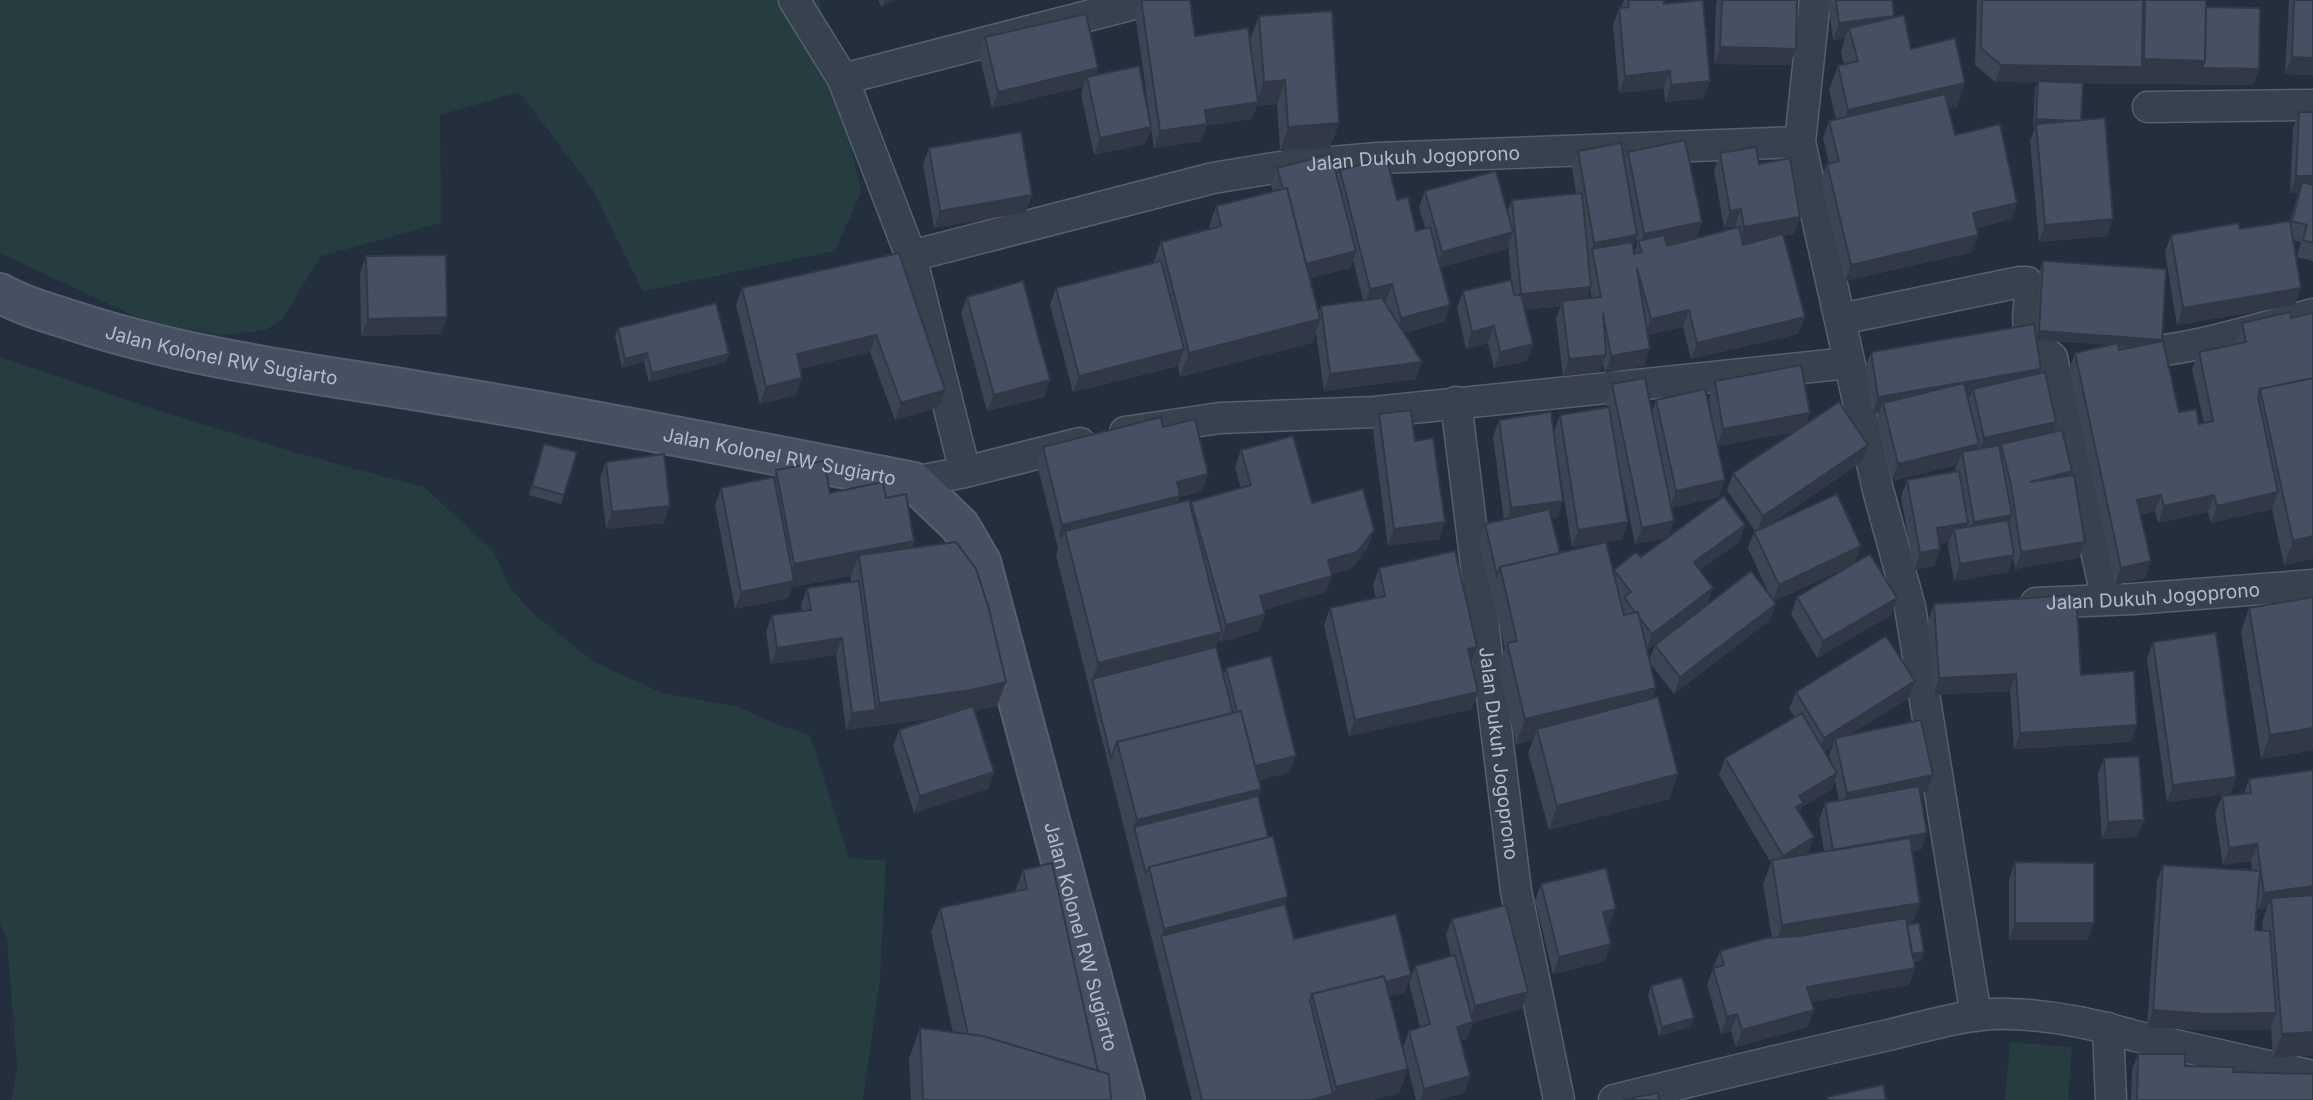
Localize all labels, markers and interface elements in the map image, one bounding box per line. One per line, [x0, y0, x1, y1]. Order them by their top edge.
street label: Jalan Dukuh Jogoprono [1305, 142, 1520, 176]
street label: Jalan Kolonel RW Sugiarto [103, 320, 339, 390]
street label: Jalan Kolonel RW Sugiarto [661, 423, 898, 490]
street label: Jalan Dukuh Jogoprono [2045, 578, 2261, 615]
street label: Jalan Dukuh Jogoprono [1474, 646, 1523, 861]
street label: Jalan Kolonel RW Sugiarto [1039, 819, 1122, 1054]

